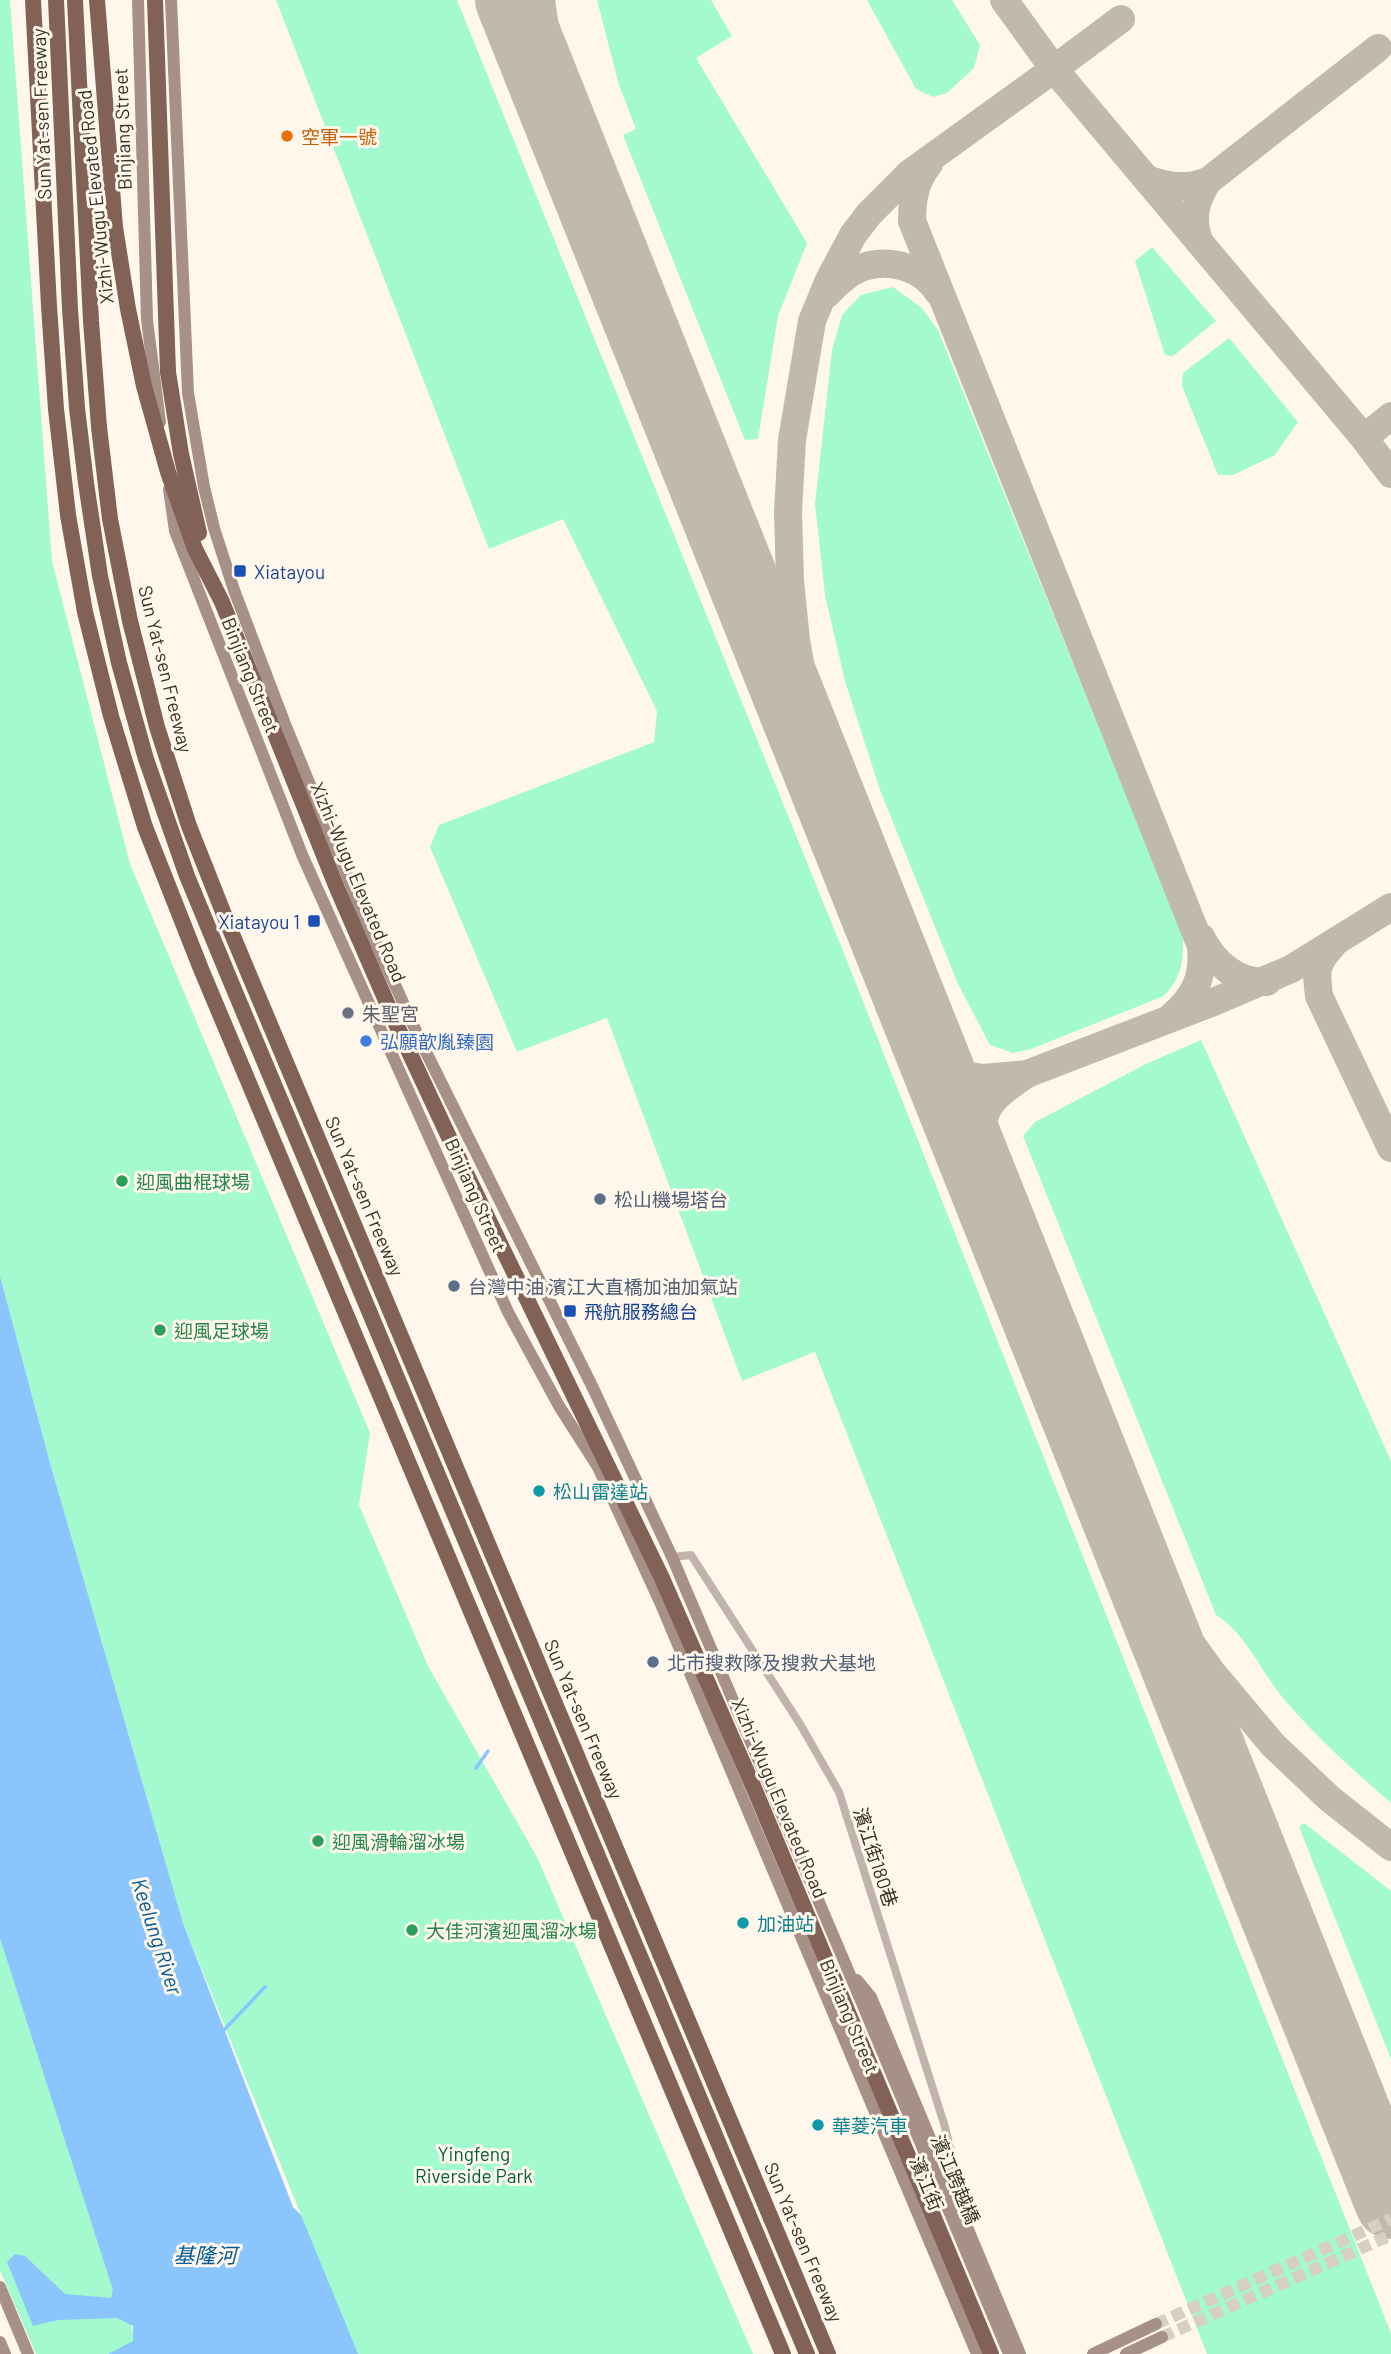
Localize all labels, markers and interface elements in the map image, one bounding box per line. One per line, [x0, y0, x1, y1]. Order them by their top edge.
street label: Sun Yat-sen Freeway [27, 28, 55, 200]
street label: Binjiang Street [108, 67, 136, 191]
street label: Xizhi-Wugu Elevated Road [72, 89, 118, 305]
place label: 空軍一號 [301, 125, 377, 148]
marker: 空軍一號 [279, 128, 295, 144]
place label: Xiatayou [254, 560, 325, 583]
marker: Xiatayou [232, 563, 248, 579]
street label: Sun Yat-sen Freeway [134, 583, 198, 755]
street label: Binjiang Street [217, 614, 285, 736]
street label: Xizhi-Wugu Elevated Road [306, 779, 412, 985]
place label: Xiatayou 1 [218, 910, 300, 933]
marker: Xiatayou 1 [306, 913, 322, 929]
place label: 朱聖宮 [362, 1002, 419, 1025]
marker: 朱聖宮 [340, 1005, 356, 1021]
place label: 弘願歆胤臻園 [380, 1030, 494, 1053]
marker: 弘願歆胤臻園 [358, 1033, 374, 1049]
street label: Sun Yat-sen Freeway [321, 1113, 409, 1280]
street label: Binjiang Street [441, 1134, 511, 1256]
place label: 迎風曲棍球場 [136, 1170, 250, 1193]
marker: 迎風曲棍球場 [114, 1173, 130, 1189]
place label: 松山機場塔台 [614, 1188, 728, 1211]
marker: 松山機場塔台 [592, 1191, 608, 1207]
place label: 台灣中油 濱江大直橋加油加氣站 [468, 1275, 738, 1298]
marker: 台灣中油 濱江大直橋加油加氣站 [446, 1278, 462, 1294]
place label: 飛航服務總台 [584, 1300, 698, 1323]
marker: 飛航服務總台 [562, 1303, 578, 1319]
place label: 迎風足球場 [174, 1319, 269, 1342]
marker: 迎風足球場 [152, 1322, 168, 1338]
place label: 松山雷達站 [553, 1480, 648, 1503]
marker: 松山雷達站 [531, 1483, 547, 1499]
street label: Sun Yat-sen Freeway [540, 1636, 628, 1803]
place label: 北市搜救隊及搜救犬基地 [667, 1651, 876, 1674]
marker: 北市搜救隊及搜救犬基地 [645, 1654, 661, 1670]
street label: Xizhi-Wugu Elevated Road [727, 1695, 833, 1901]
street label: 濱江街180巷 [849, 1804, 903, 1910]
place label: 迎風滑輪溜冰場 [332, 1830, 465, 1853]
marker: 迎風滑輪溜冰場 [310, 1833, 326, 1849]
water label: Keelung River [127, 1875, 189, 1998]
place label: 加油站 [757, 1912, 814, 1935]
marker: 加油站 [735, 1915, 751, 1931]
place label: 大佳河濱迎風溜冰場 [426, 1919, 597, 1942]
marker: 大佳河濱迎風溜冰場 [404, 1922, 420, 1938]
street label: Binjiang Street [816, 1955, 884, 2077]
place label: 華菱汽車 [832, 2114, 908, 2137]
marker: 華菱汽車 [810, 2117, 826, 2133]
street label: 濱江跨越橋 [927, 2131, 985, 2227]
park label: Yingfeng Riverside Park [415, 2142, 533, 2187]
street label: 濱江街 [905, 2152, 949, 2214]
street label: Sun Yat-sen Freeway [760, 2159, 848, 2326]
water label: 基隆河 [174, 2242, 240, 2267]

